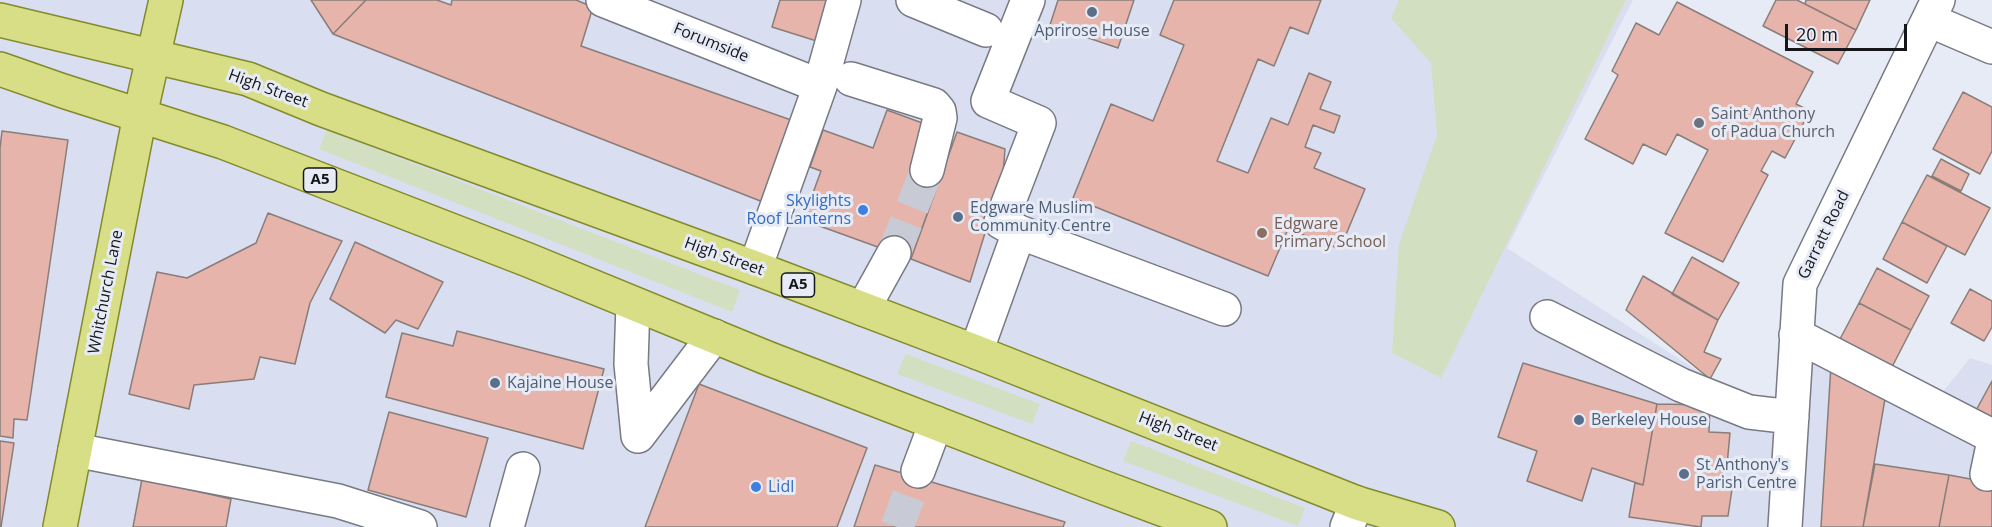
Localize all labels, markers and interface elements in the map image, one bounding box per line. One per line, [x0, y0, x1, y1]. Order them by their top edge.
marker: Aprirose House [1085, 5, 1099, 19]
scale bar [1788, 12, 1910, 50]
street label: Forumside [671, 19, 751, 67]
place label: Aprirose House [1034, 21, 1150, 41]
text: 20 m [1796, 22, 1838, 46]
street label: High Street [226, 66, 310, 112]
place label: Saint Anthony of Padua Church [1711, 104, 1835, 142]
marker: Saint Anthony of Padua Church [1692, 116, 1706, 130]
road number: A5 [304, 168, 336, 192]
street label: Garratt Road [1794, 188, 1854, 282]
place label: Skylights Roof Lanterns [747, 191, 851, 229]
place label: Edgware Muslim Community Centre [970, 198, 1111, 236]
marker: Skylights Roof Lanterns [856, 203, 870, 217]
marker: Edgware Muslim Community Centre [951, 210, 965, 224]
place label: Edgware Primary School [1274, 214, 1386, 252]
marker: Edgware Primary School [1255, 226, 1269, 240]
street label: Whitchurch Lane [85, 228, 127, 356]
street label: High Street [682, 234, 766, 280]
road number: A5 [782, 273, 814, 297]
place label: Kajaine House [507, 373, 613, 393]
marker: Kajaine House [488, 376, 502, 390]
street label: High Street [1136, 408, 1220, 456]
place label: Berkeley House [1591, 410, 1707, 430]
marker: Berkeley House [1572, 413, 1586, 427]
place label: St Anthony's Parish Centre [1696, 455, 1797, 493]
marker: St Anthony's Parish Centre [1677, 467, 1691, 481]
place label: Lidl [768, 477, 794, 497]
marker: Lidl [749, 480, 763, 494]

